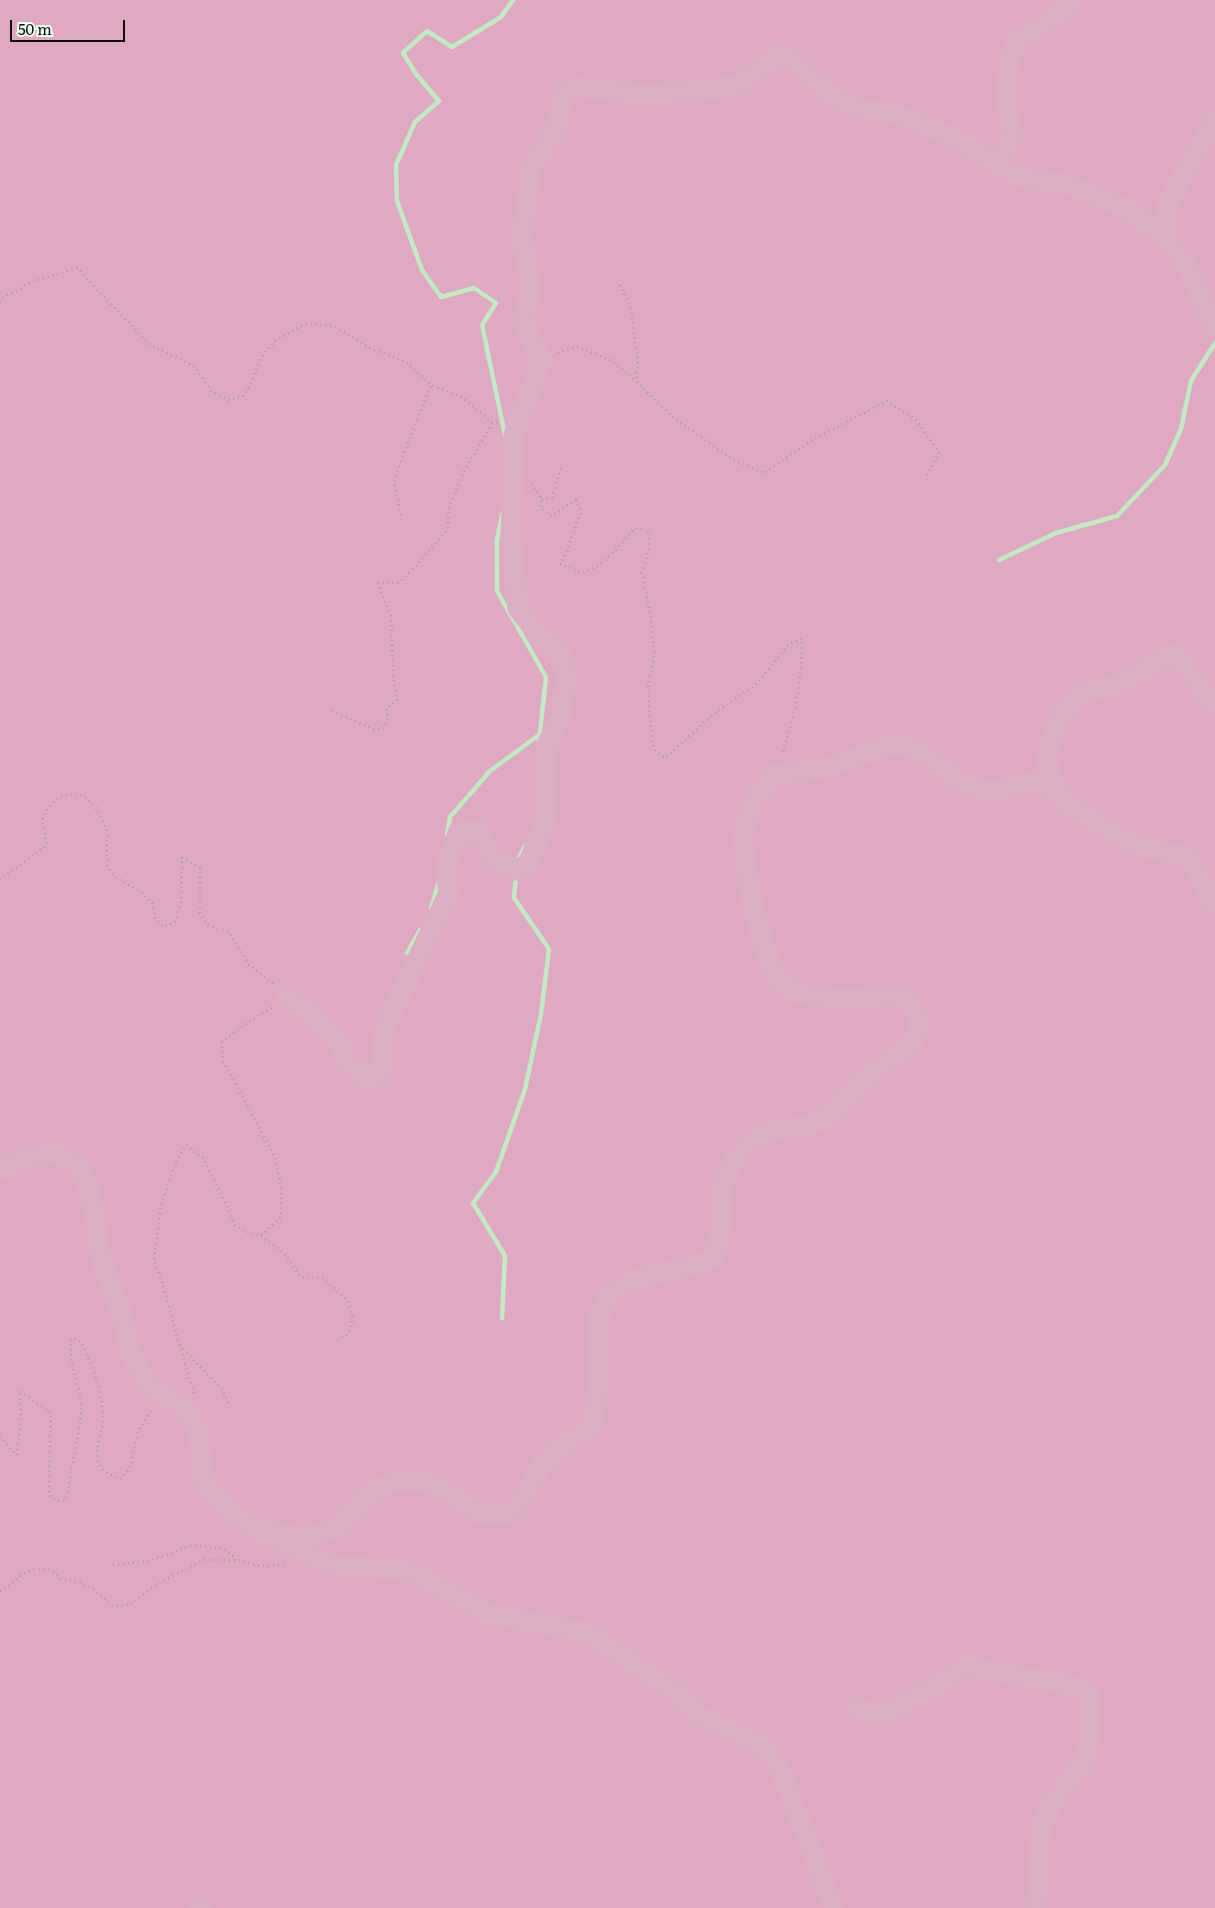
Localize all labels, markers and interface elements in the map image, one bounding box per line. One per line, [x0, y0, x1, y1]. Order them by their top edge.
scale bar [12, 10, 128, 42]
text: 50 m [18, 17, 52, 40]

